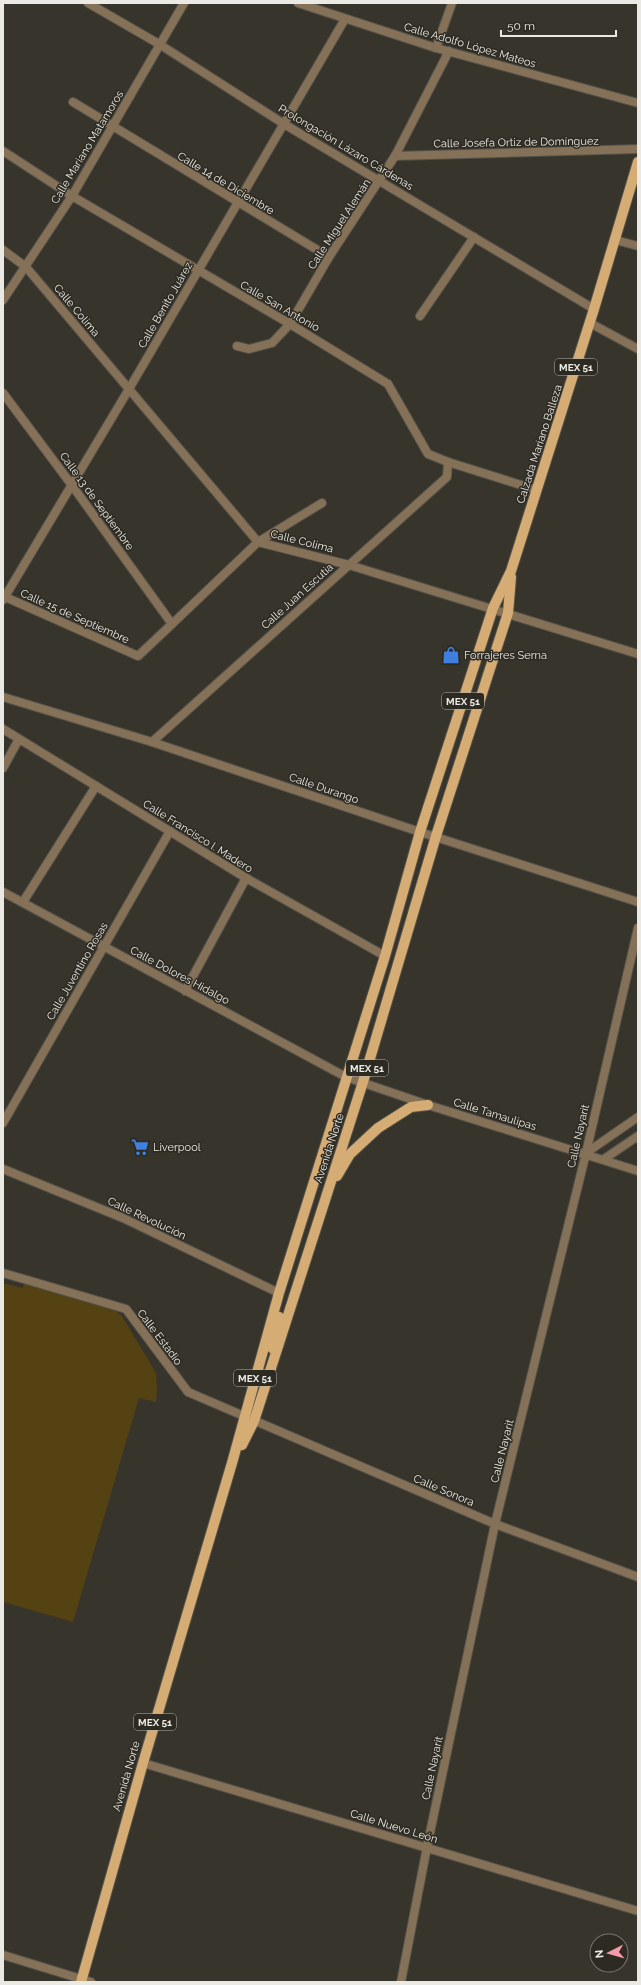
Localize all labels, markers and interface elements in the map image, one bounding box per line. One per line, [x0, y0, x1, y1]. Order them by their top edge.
scale bar [501, 12, 616, 38]
text: 50 m [507, 19, 535, 33]
street label: Calle Adolfo López Mateos [402, 20, 537, 71]
street label: Calle Mariano Matamoros [48, 88, 126, 206]
street label: Prolongación Lázaro Cárdenas [276, 102, 416, 193]
street label: Calle Josefa Ortiz de Domínguez [433, 135, 599, 150]
street label: Calle 14 de Diciembre [175, 149, 277, 218]
street label: Calle Miguel Alemán [305, 177, 374, 272]
street label: Calle Benito Juárez [135, 259, 196, 351]
street label: Calle San Antonio [238, 278, 322, 335]
street label: Calle Colima [51, 281, 102, 339]
road number: MEX 51 [555, 359, 597, 375]
street label: Calzada Mariano Balleza [514, 383, 565, 505]
street label: Calle 13 de Septiembre [57, 450, 137, 553]
street label: Calle Colima [269, 527, 335, 556]
street label: Calle Juan Escutia [259, 561, 336, 632]
street label: Calle 15 de Septiembre [18, 587, 132, 647]
shop icon: Forrajeres Serna [441, 645, 461, 665]
place label: Forrajeres Serna [464, 649, 547, 662]
road number: MEX 51 [442, 693, 484, 709]
street label: Calle Durango [287, 770, 361, 807]
street label: Calle Francisco I. Madero [140, 797, 255, 876]
street label: Calle Juventino Rosas [44, 920, 111, 1022]
street label: Calle Dolores Hidalgo [128, 944, 232, 1007]
road number: MEX 51 [346, 1060, 388, 1076]
street label: Calle Tamaulipas [452, 1096, 538, 1133]
street label: Calle Nayarit [565, 1103, 592, 1169]
street label: Avenida Norte [312, 1111, 347, 1185]
supermarket icon: Liverpool [130, 1137, 150, 1157]
place label: Liverpool [153, 1141, 201, 1154]
street label: Calle Revolución [105, 1195, 188, 1242]
street label: Calle Estadio [134, 1307, 185, 1368]
road number: MEX 51 [234, 1370, 276, 1386]
street label: Calle Nayarit [488, 1418, 517, 1484]
street label: Calle Sonora [411, 1472, 476, 1509]
road number: MEX 51 [134, 1714, 176, 1730]
street label: Calle Nayarit [419, 1735, 446, 1801]
street label: Avenida Norte [110, 1739, 143, 1813]
street label: Calle Nuevo León [349, 1807, 439, 1846]
north arrow [589, 1933, 629, 1973]
text: N [593, 1949, 606, 1959]

